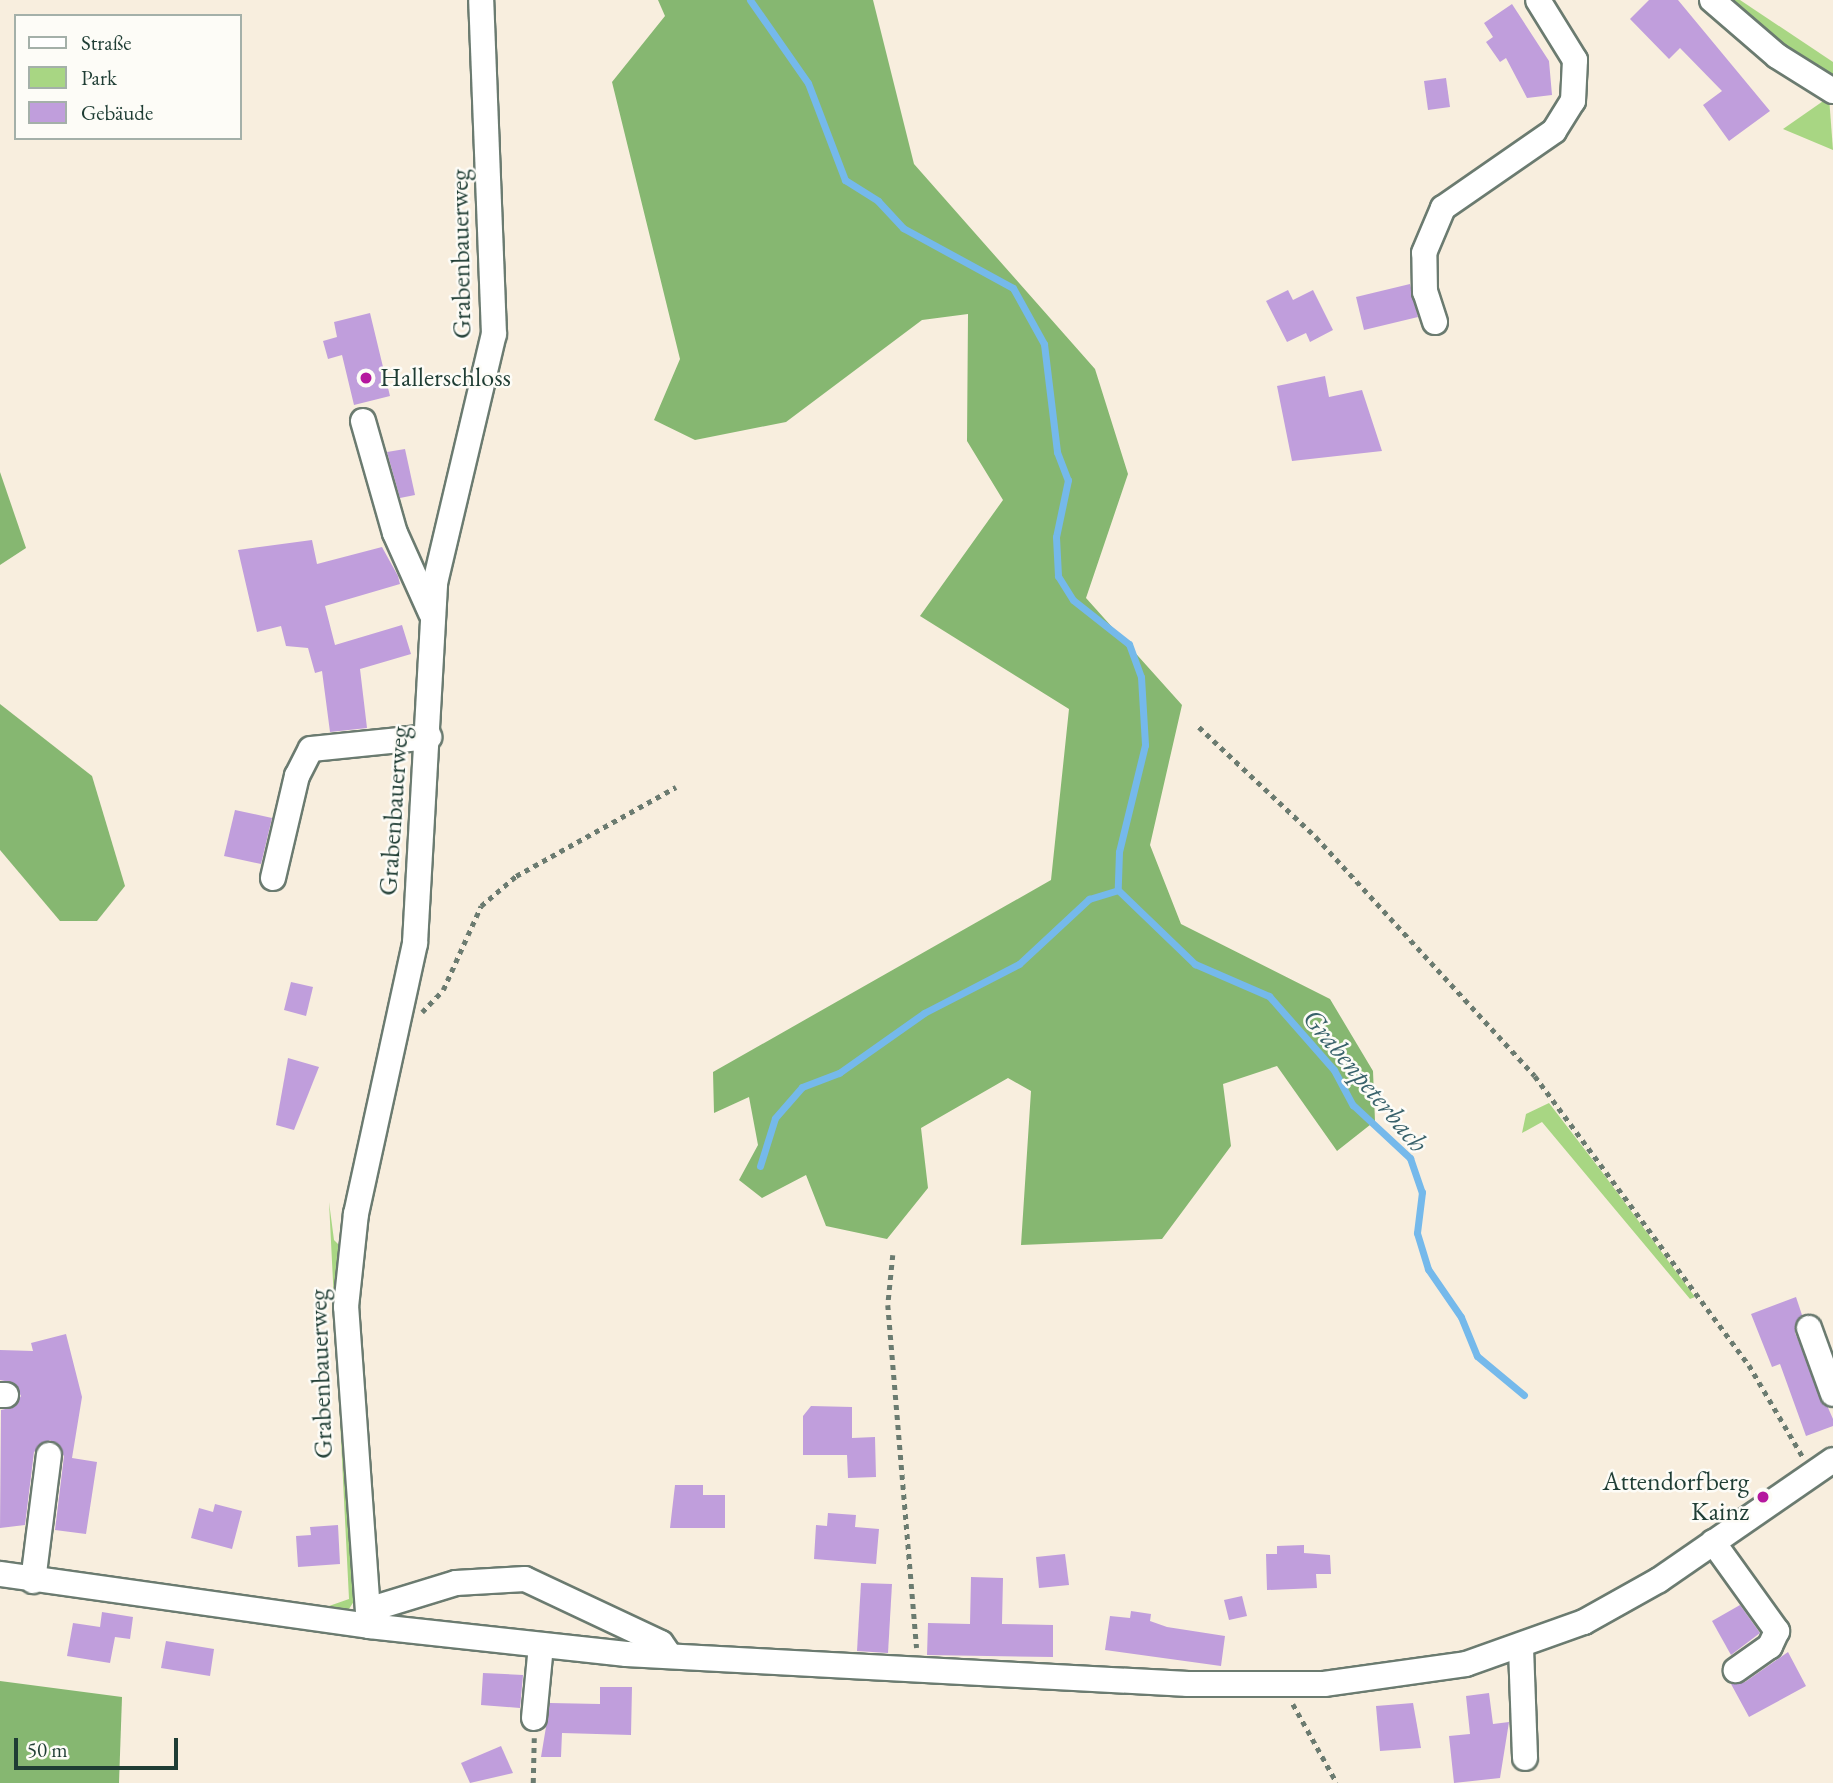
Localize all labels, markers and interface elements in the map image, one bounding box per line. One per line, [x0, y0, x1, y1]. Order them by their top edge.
legend [14, 14, 242, 140]
text: Straße [81, 29, 132, 56]
text: Park [81, 64, 117, 91]
text: Gebäude [81, 99, 153, 126]
street label: Grabenbauerweg [444, 169, 478, 339]
place label: Hallerschloss [380, 362, 511, 394]
marker: Hallerschloss [358, 370, 374, 386]
street label: Grabenbauerweg [373, 725, 415, 897]
water label: Grabenpeterbach [1296, 1001, 1436, 1159]
street label: Grabenbauerweg [302, 1289, 340, 1459]
place label: Attendorfberg Kainz [1602, 1466, 1749, 1528]
marker: Attendorfberg Kainz [1755, 1489, 1771, 1505]
scale bar [18, 1724, 182, 1768]
text: 50 m [27, 1736, 68, 1763]

